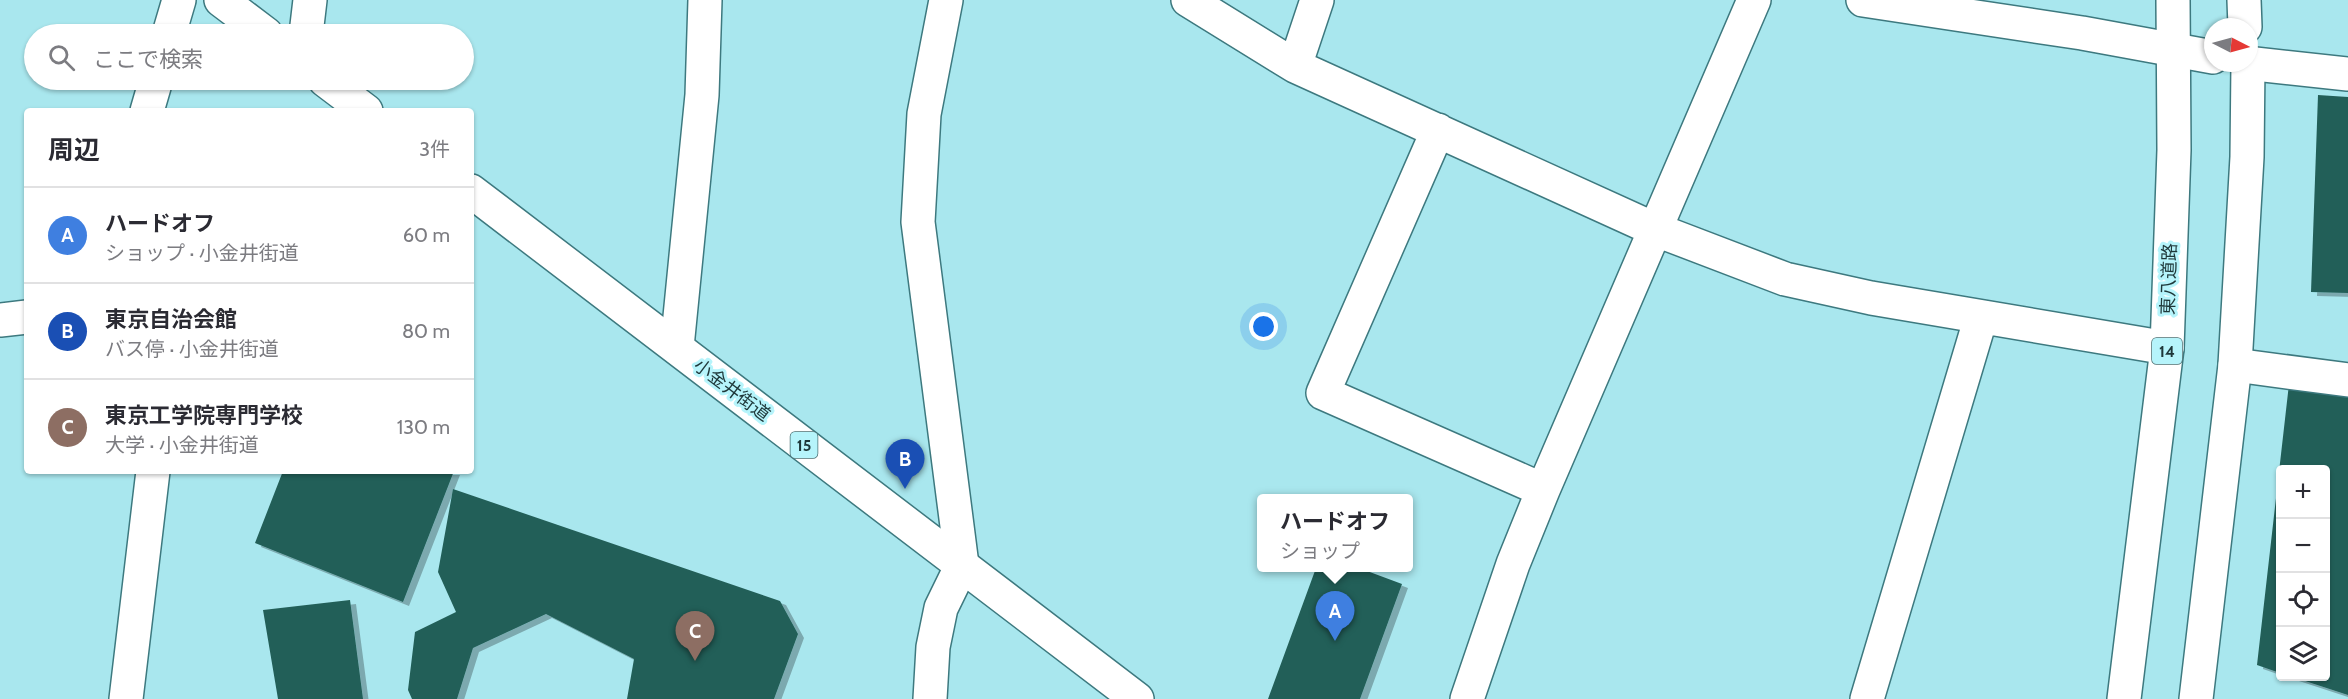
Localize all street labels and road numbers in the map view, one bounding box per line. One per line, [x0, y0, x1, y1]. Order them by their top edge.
street label: 東八道路 [2157, 243, 2181, 315]
road number: 14 [2152, 338, 2182, 364]
street label: 小金井街道 [689, 354, 775, 426]
road number: 15 [790, 432, 818, 458]

